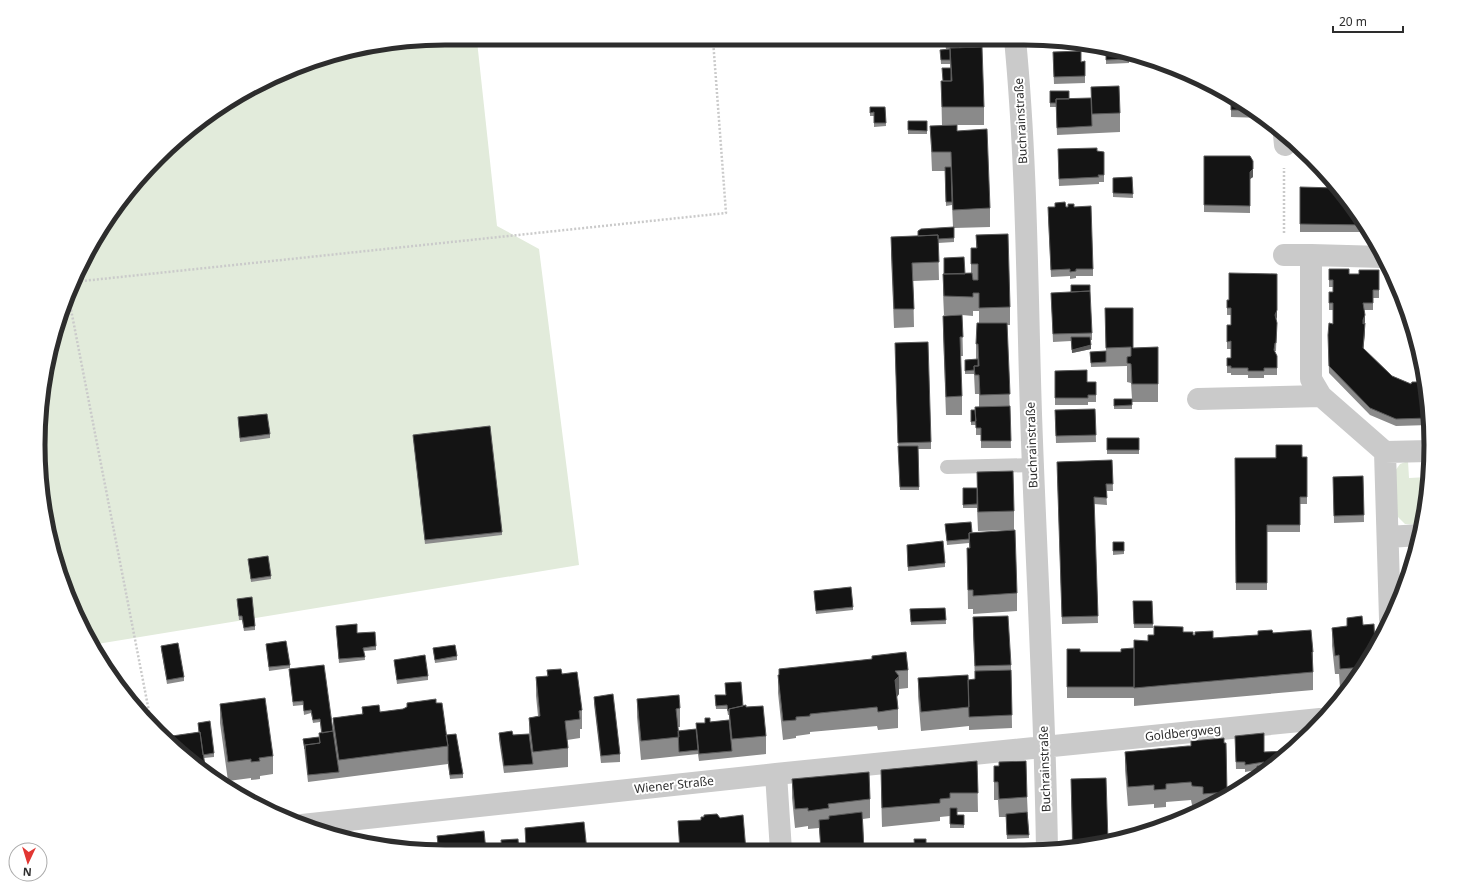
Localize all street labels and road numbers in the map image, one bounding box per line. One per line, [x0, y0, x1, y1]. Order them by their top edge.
street label: Buchrainstraße [1010, 77, 1031, 165]
street label: Buchrainstraße [1021, 401, 1041, 488]
street label: Goldbergweg [1144, 720, 1222, 745]
street label: Buchrainstraße [1034, 725, 1054, 812]
street label: Wiener Straße [633, 772, 715, 797]

